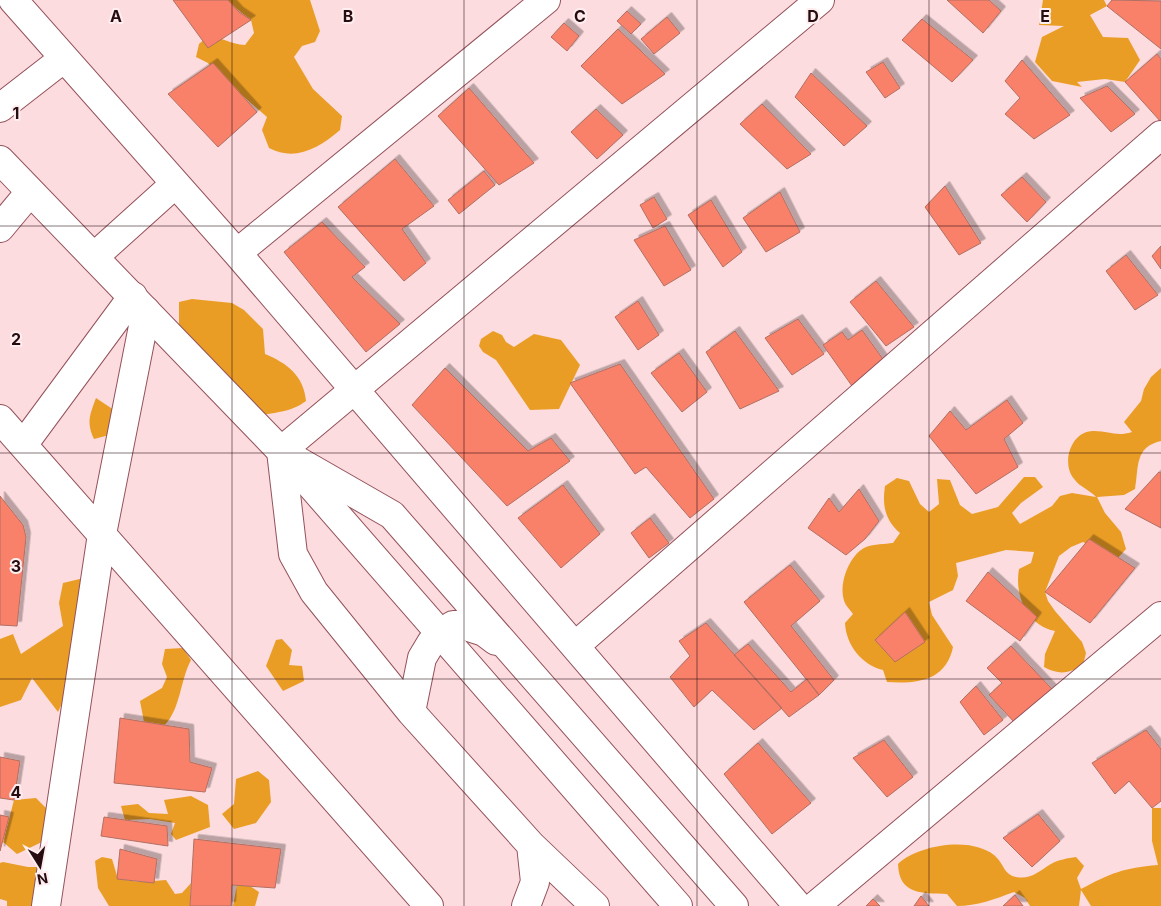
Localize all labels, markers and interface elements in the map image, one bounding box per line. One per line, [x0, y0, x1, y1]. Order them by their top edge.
text: A [110, 6, 122, 26]
text: B [343, 6, 353, 26]
text: C [574, 6, 586, 26]
text: D [807, 6, 819, 26]
text: E [1040, 6, 1050, 26]
text: 1 [13, 103, 19, 123]
text: 2 [11, 329, 21, 349]
text: 3 [11, 556, 21, 576]
text: 4 [11, 782, 22, 802]
north arrow [15, 841, 65, 891]
text: N [36, 870, 49, 889]

